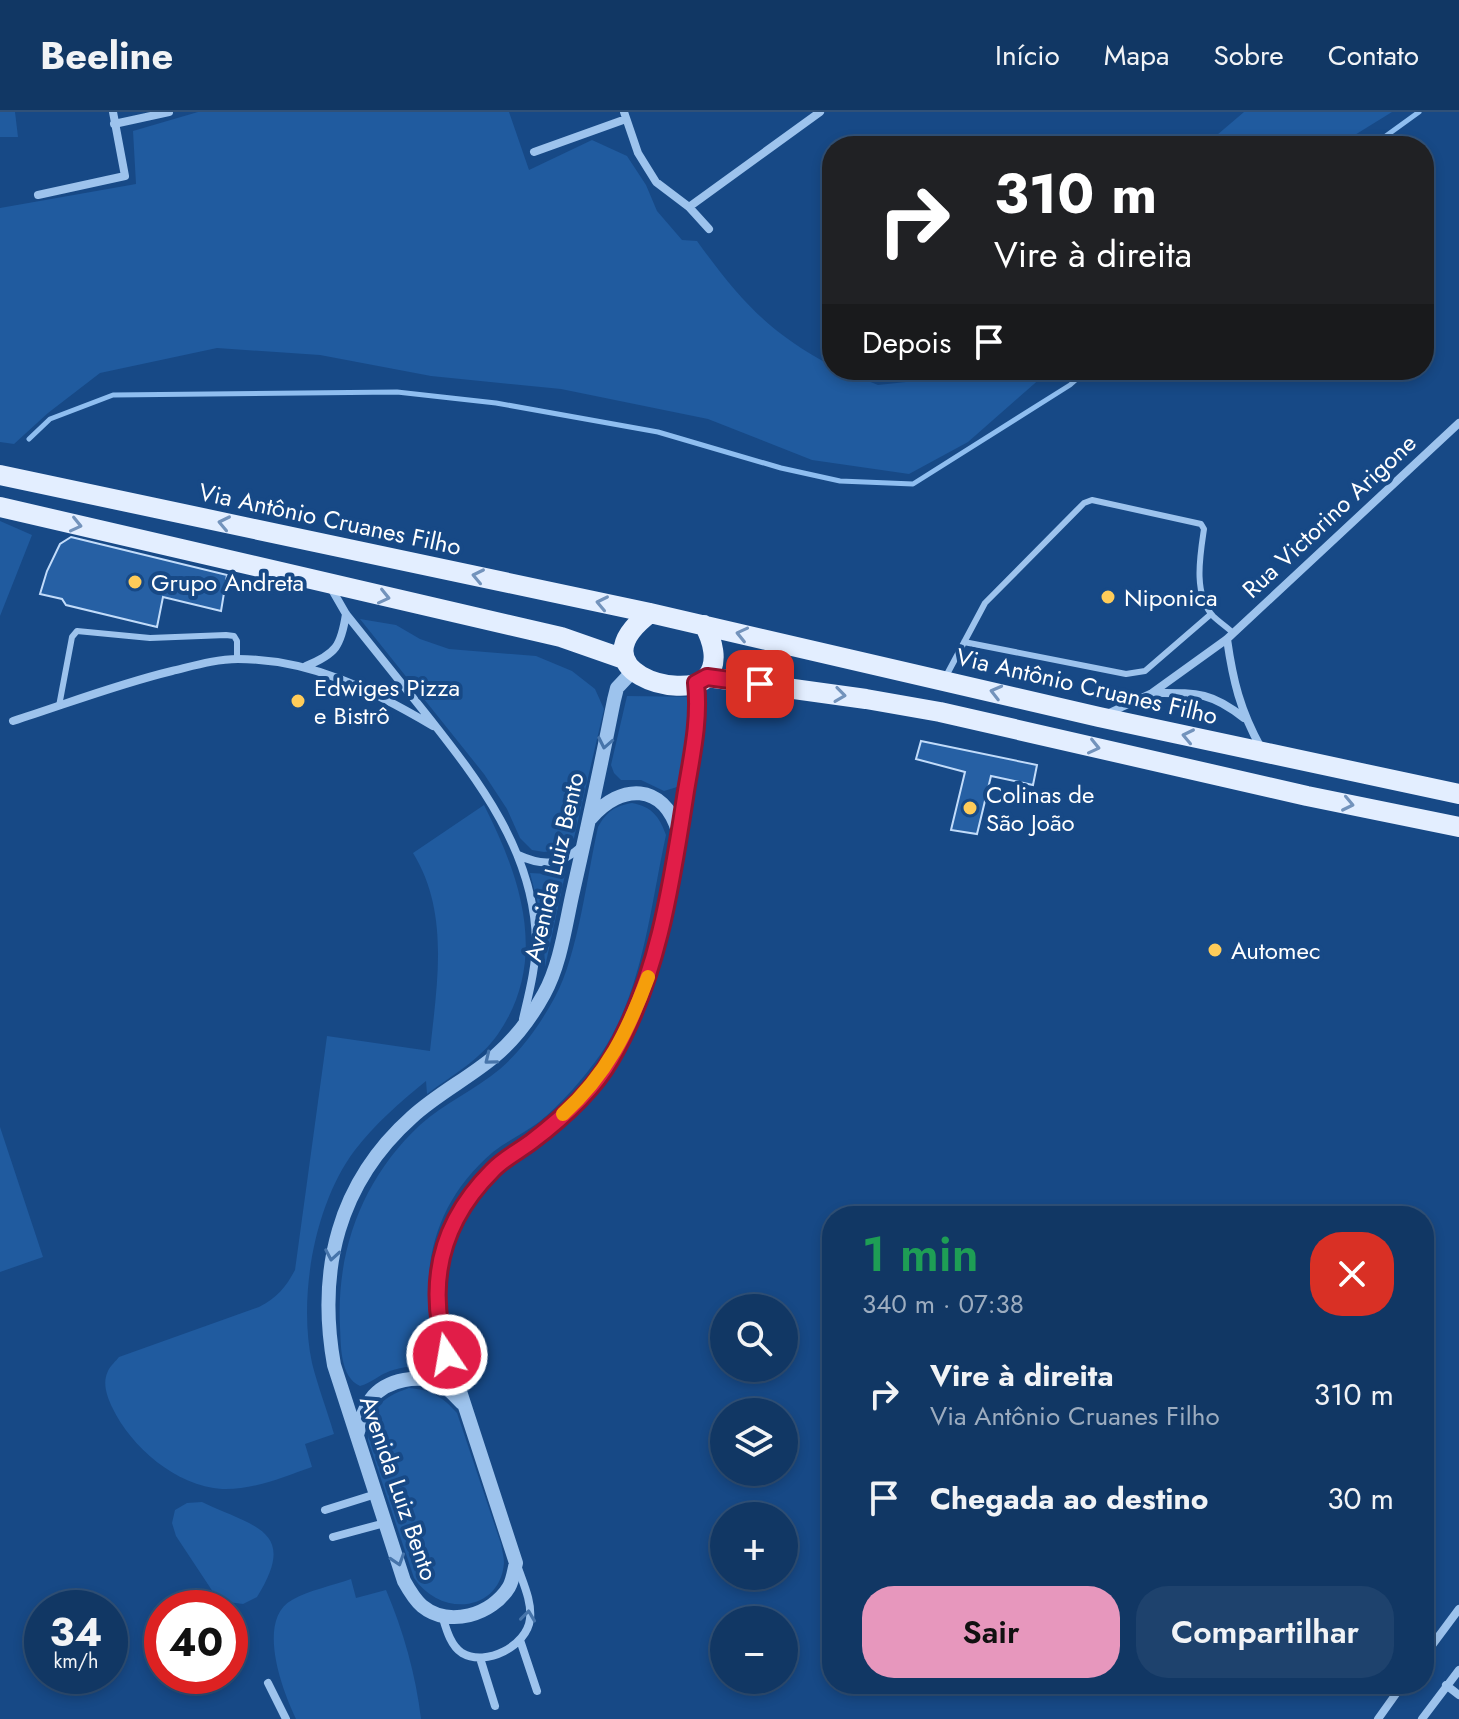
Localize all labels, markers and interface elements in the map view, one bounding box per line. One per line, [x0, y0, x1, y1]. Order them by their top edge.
text: Beeline [40, 28, 173, 83]
text: Início [995, 35, 1060, 76]
text: Mapa [1104, 35, 1169, 76]
text: Sobre [1213, 35, 1284, 76]
text: Contato [1328, 35, 1419, 76]
text: 310 m [994, 153, 1157, 234]
icon: right [862, 168, 966, 272]
text: Vire à direita [994, 228, 1192, 280]
icon: arrive [967, 320, 1011, 364]
text: Depois [862, 321, 951, 364]
street label: Rua Victorino Arigone [1234, 426, 1424, 606]
street label: Via Antônio Cruanes Filho [196, 474, 464, 564]
one-way arrow [69, 515, 82, 532]
one-way arrow [218, 515, 231, 532]
place label: Grupo Andreta [151, 565, 304, 600]
one-way arrow [472, 569, 485, 586]
marker: Grupo Andreta [126, 573, 144, 591]
place label: Niponica [1124, 580, 1217, 615]
one-way arrow [376, 587, 390, 604]
marker: Niponica [1099, 588, 1117, 606]
one-way arrow [595, 595, 609, 612]
one-way arrow [736, 626, 750, 643]
street label: Via Antônio Cruanes Filho [953, 639, 1221, 733]
pin [726, 650, 794, 718]
icon: arrive [738, 662, 782, 706]
place label: Edwiges Pizza e Bistrô [314, 670, 460, 733]
one-way arrow [989, 684, 1003, 701]
one-way arrow [833, 686, 846, 703]
marker: Edwiges Pizza e Bistrô [289, 692, 307, 710]
one-way arrow [1181, 728, 1195, 745]
one-way arrow [597, 736, 614, 749]
one-way arrow [1087, 738, 1100, 755]
street label: Avenida Luiz Bento [515, 769, 593, 965]
place label: Colinas de São João [986, 777, 1094, 840]
one-way arrow [1340, 795, 1354, 812]
marker: Colinas de São João [961, 799, 979, 817]
place label: Automec [1231, 933, 1320, 968]
marker: Automec [1206, 941, 1224, 959]
one-way arrow [484, 1050, 499, 1064]
text: 1 min [862, 1220, 979, 1289]
button: close [1310, 1232, 1394, 1316]
one-way arrow [325, 1249, 342, 1262]
text: 340 m · 07:38 [862, 1285, 1024, 1323]
map controls [710, 1294, 798, 1694]
button: search [710, 1294, 798, 1382]
position arrow [405, 1313, 489, 1397]
text: Vire à direita [930, 1354, 1114, 1397]
icon: right [862, 1372, 906, 1416]
text: 310 m [1314, 1373, 1394, 1416]
street label: Avenida Luiz Bento [351, 1391, 447, 1585]
text: Via Antônio Cruanes Filho [930, 1397, 1220, 1435]
button: layers [710, 1398, 798, 1486]
icon: arrive [862, 1476, 906, 1520]
text: Chegada ao destino [930, 1477, 1208, 1520]
text: 30 m [1327, 1477, 1394, 1520]
button: + [710, 1502, 798, 1590]
one-way arrow [388, 1553, 404, 1567]
button: Sair [862, 1586, 1120, 1678]
button: Compartilhar [1136, 1586, 1394, 1678]
speed limit sign: 40 [144, 1590, 248, 1694]
text: 34 [50, 1603, 102, 1661]
button: − [710, 1606, 798, 1694]
one-way arrow [519, 1609, 536, 1623]
text: km/h [53, 1647, 99, 1676]

